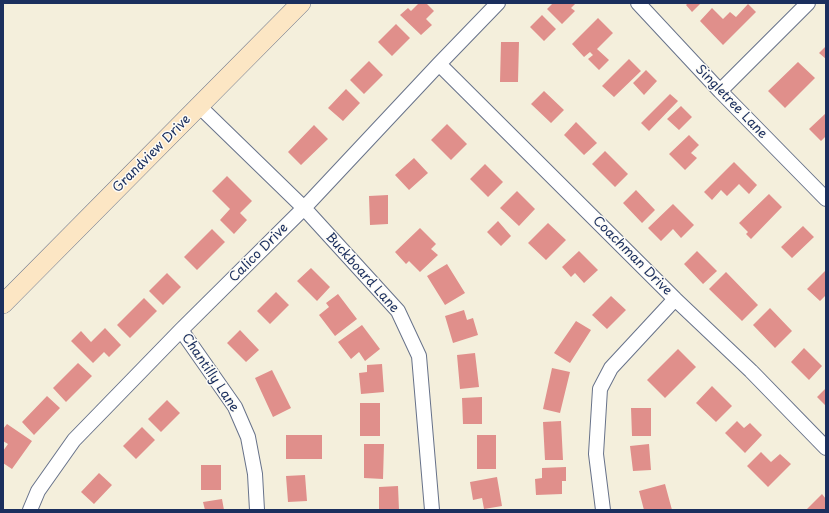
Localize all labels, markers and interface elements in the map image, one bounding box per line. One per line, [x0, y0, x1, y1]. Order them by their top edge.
street label: Singletree Lane [692, 62, 770, 142]
street label: Grandview Drive [110, 112, 194, 196]
street label: Coachman Drive [589, 213, 675, 299]
street label: Calico Drive [226, 220, 292, 286]
street label: Buckboard Lane [322, 230, 402, 316]
street label: Chantilly Lane [178, 331, 242, 415]

